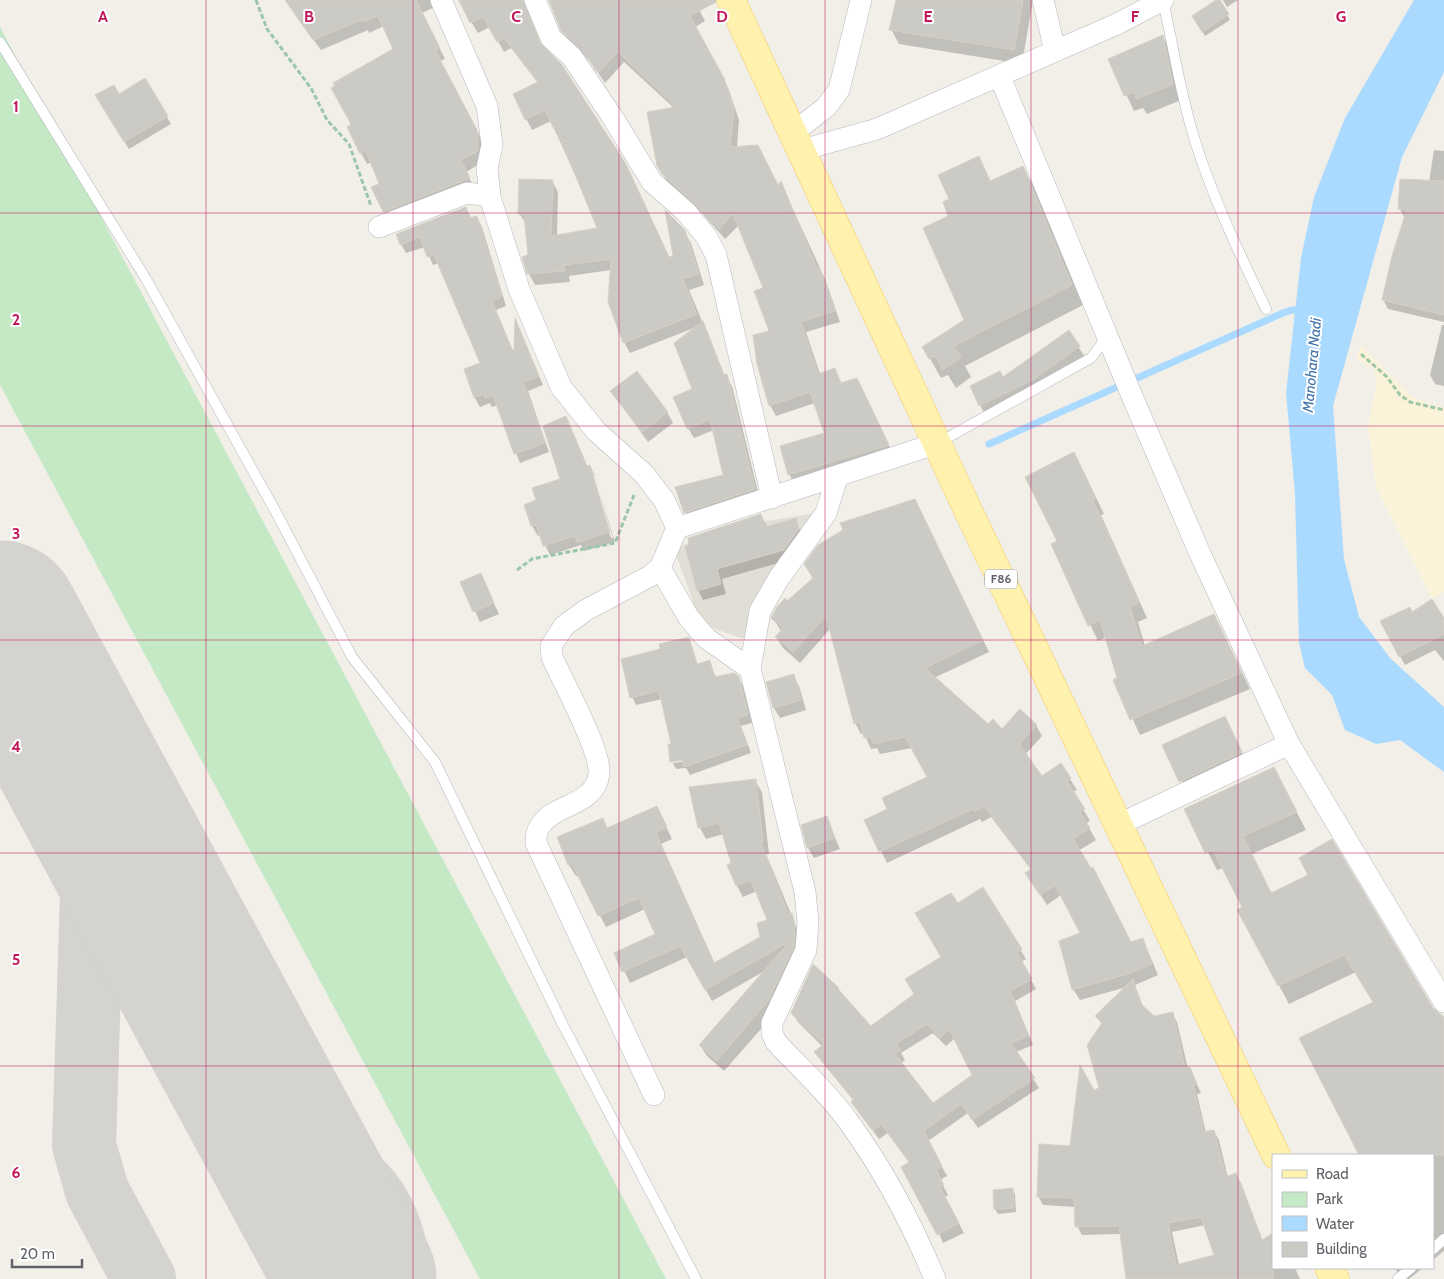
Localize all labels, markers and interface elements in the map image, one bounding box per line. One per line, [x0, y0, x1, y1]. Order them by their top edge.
text: A [98, 7, 108, 26]
text: B [304, 7, 314, 26]
text: C [511, 7, 521, 26]
text: D [716, 7, 728, 26]
text: E [923, 7, 933, 26]
text: F [1131, 7, 1140, 26]
text: G [1336, 7, 1346, 26]
text: 1 [13, 97, 19, 116]
text: 2 [12, 310, 20, 329]
water label: Manohara Nadi [1299, 316, 1325, 414]
text: 3 [12, 524, 20, 543]
road number: F86 [985, 570, 1017, 588]
text: 4 [11, 737, 21, 756]
text: 5 [12, 950, 20, 969]
legend [1272, 1154, 1434, 1269]
text: 6 [12, 1163, 21, 1182]
text: Road [1316, 1165, 1349, 1183]
text: Park [1316, 1190, 1343, 1208]
text: Water [1316, 1215, 1354, 1233]
scale bar [12, 1236, 82, 1268]
text: Building [1316, 1240, 1367, 1258]
text: 20 m [20, 1245, 55, 1263]

